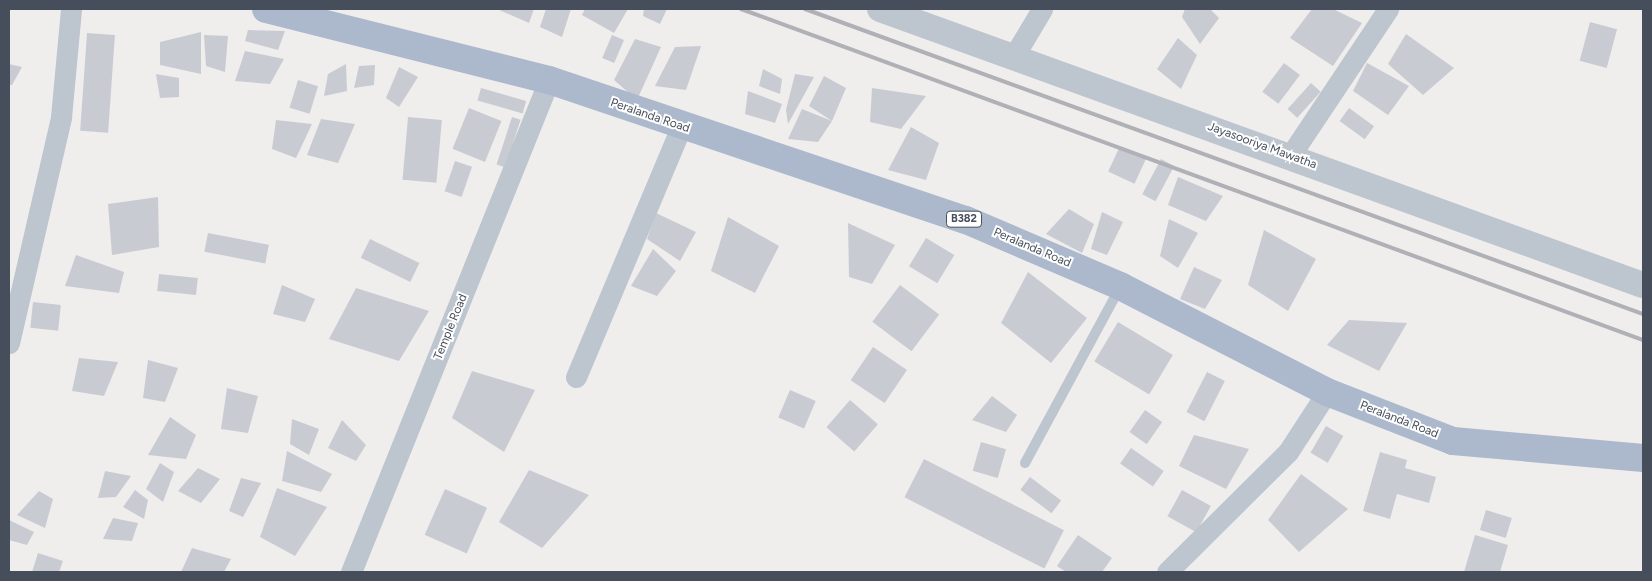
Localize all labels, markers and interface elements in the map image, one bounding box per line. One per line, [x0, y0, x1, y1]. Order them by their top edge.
street label: Peralanda Road [609, 96, 691, 136]
street label: Jayasooriya Mawatha [1205, 120, 1319, 172]
road number: B382 [945, 210, 983, 228]
street label: Peralanda Road [991, 225, 1073, 271]
street label: Temple Road [431, 292, 471, 362]
street label: Peralanda Road [1358, 398, 1440, 442]

